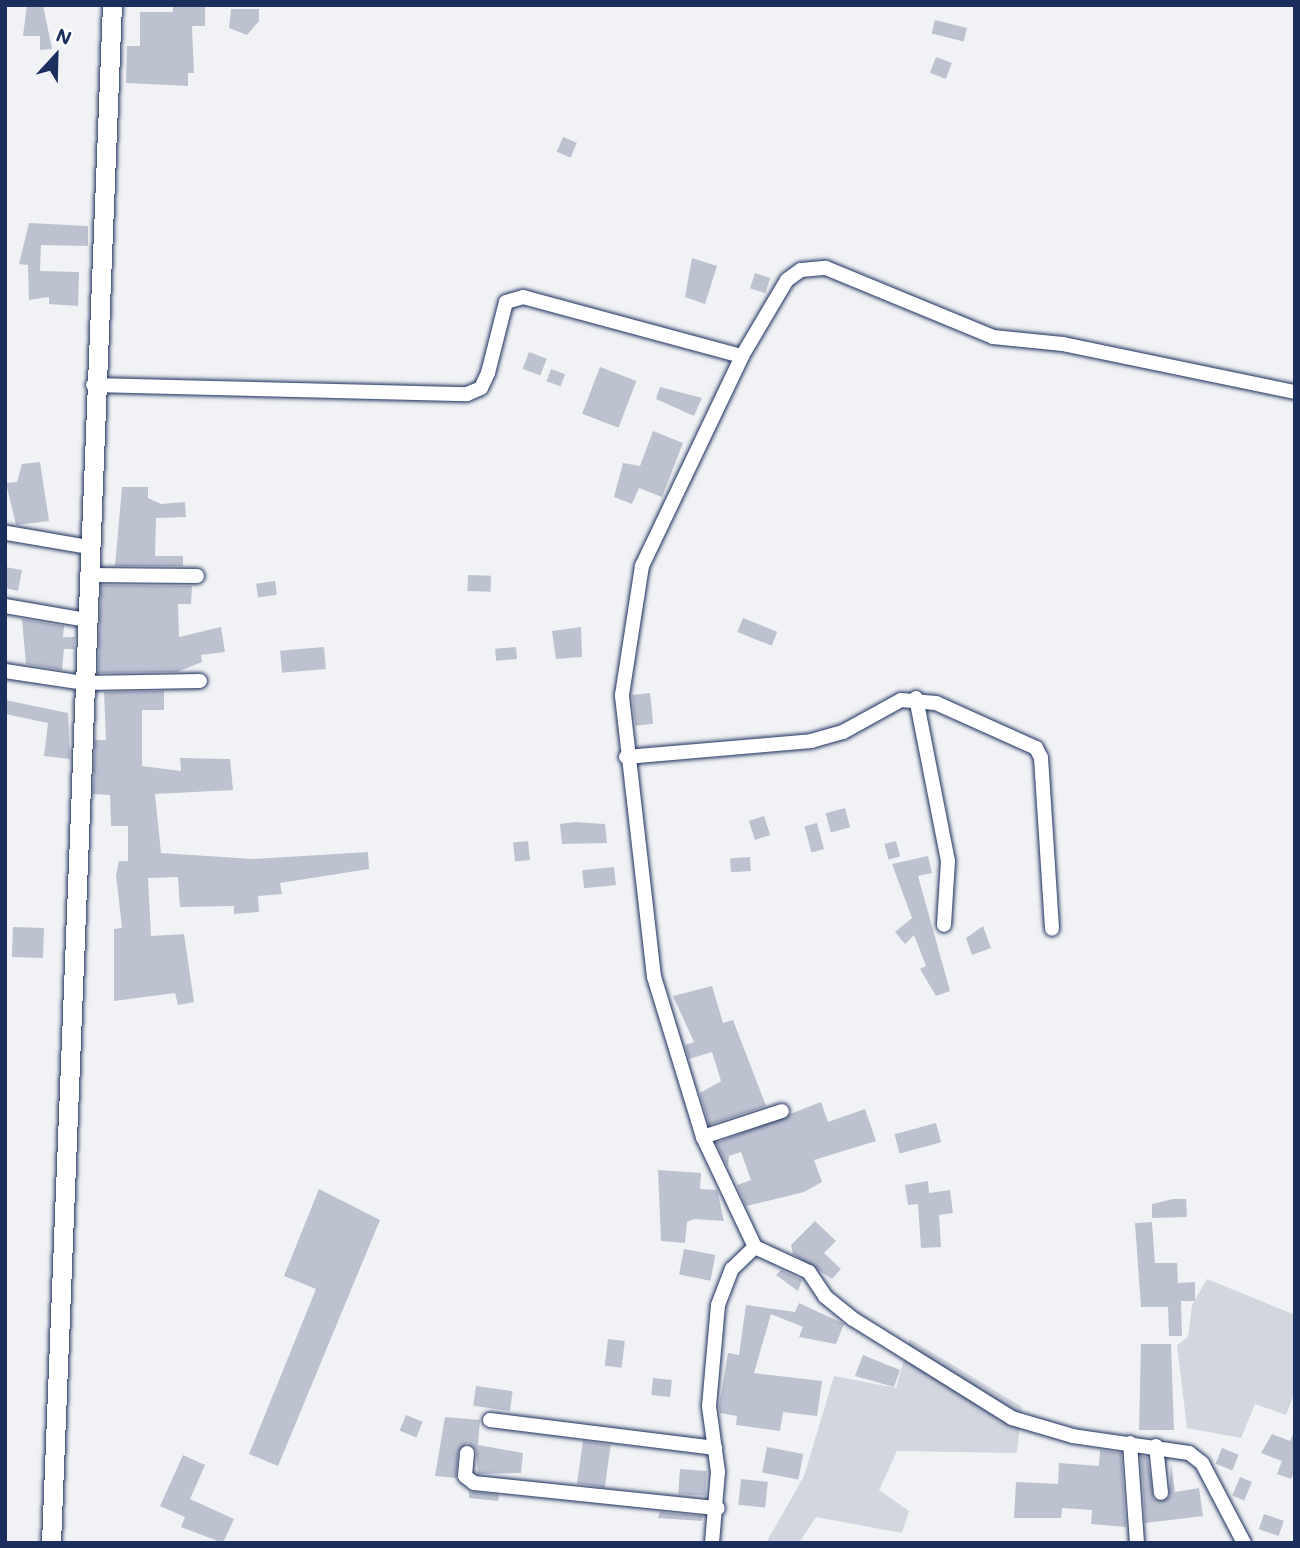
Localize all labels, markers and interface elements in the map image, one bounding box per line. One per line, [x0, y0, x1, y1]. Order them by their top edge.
north arrow [21, 21, 91, 91]
text: N [53, 22, 75, 50]

